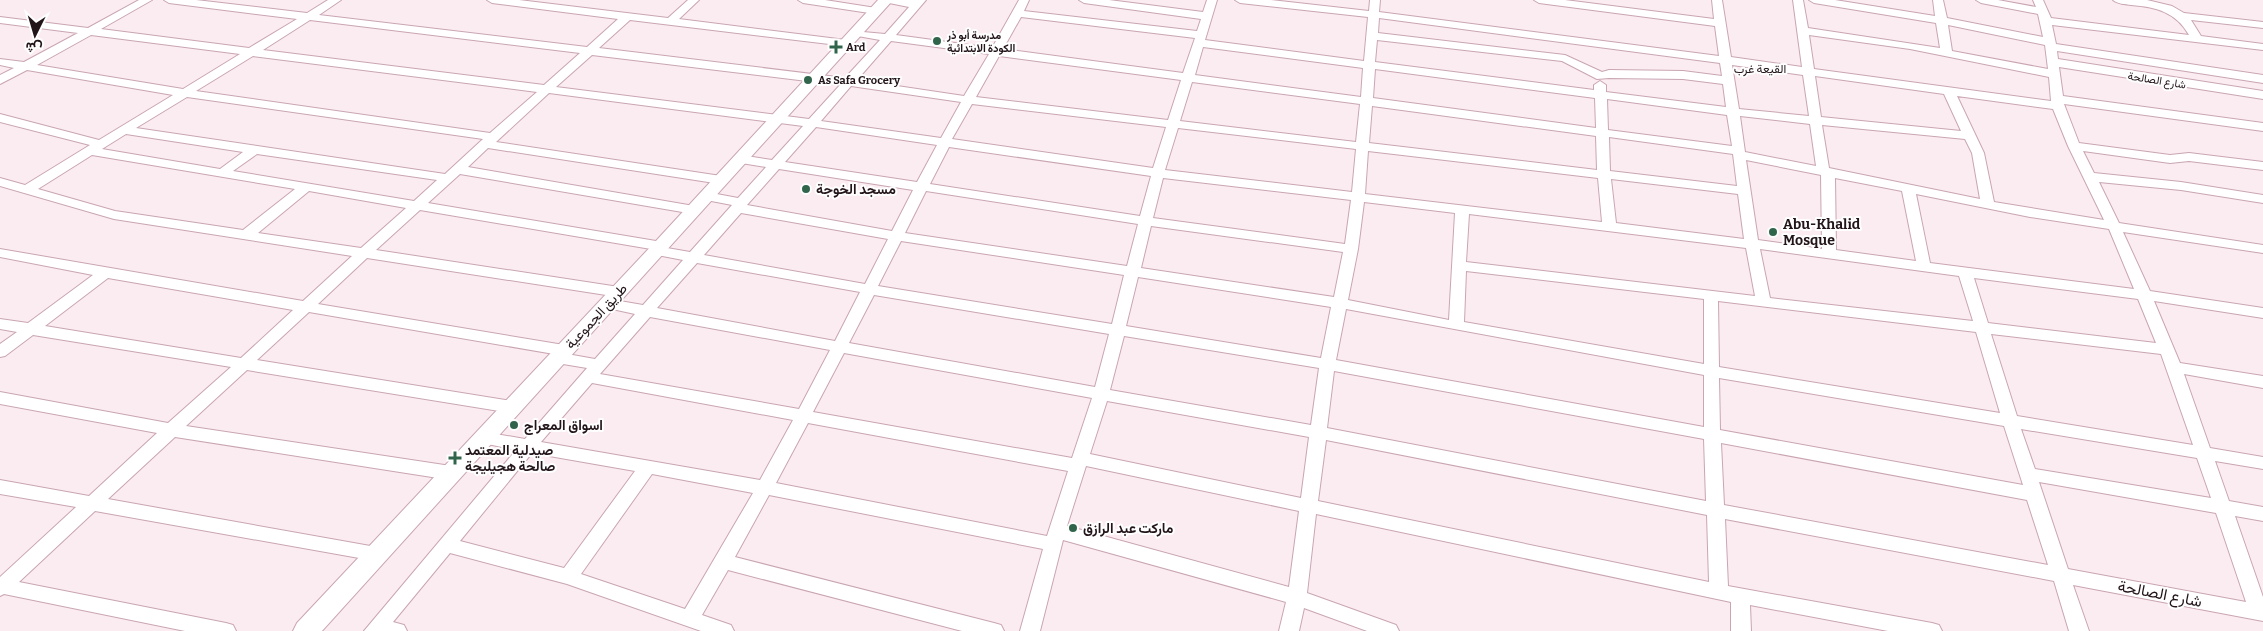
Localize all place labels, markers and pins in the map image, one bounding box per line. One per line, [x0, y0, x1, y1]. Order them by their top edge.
place label: مدرسة أبو ذر الكودة الابتدائية [946, 29, 1015, 55]
marker: مدرسة أبو ذر الكودة الابتدائية [931, 35, 943, 47]
marker: Ard [830, 41, 842, 53]
place label: Ard [846, 41, 866, 54]
marker: As Safa Grocery [802, 74, 814, 86]
place label: As Safa Grocery [818, 74, 901, 87]
place label: مسجد الخوجة [816, 181, 896, 198]
marker: مسجد الخوجة [800, 183, 812, 195]
place label: Abu-Khalid Mosque [1783, 216, 1861, 249]
marker: Abu-Khalid Mosque [1767, 226, 1779, 238]
place label: اسواق المعراج [524, 417, 603, 435]
marker: اسواق المعراج [508, 419, 520, 431]
place label: صيدلية المعتمد صالحة هجيليجة [465, 442, 556, 475]
marker: صيدلية المعتمد صالحة هجيليجة [449, 452, 461, 464]
place label: ماركت عبد الرازق [1083, 520, 1174, 537]
marker: ماركت عبد الرازق [1067, 522, 1079, 534]

